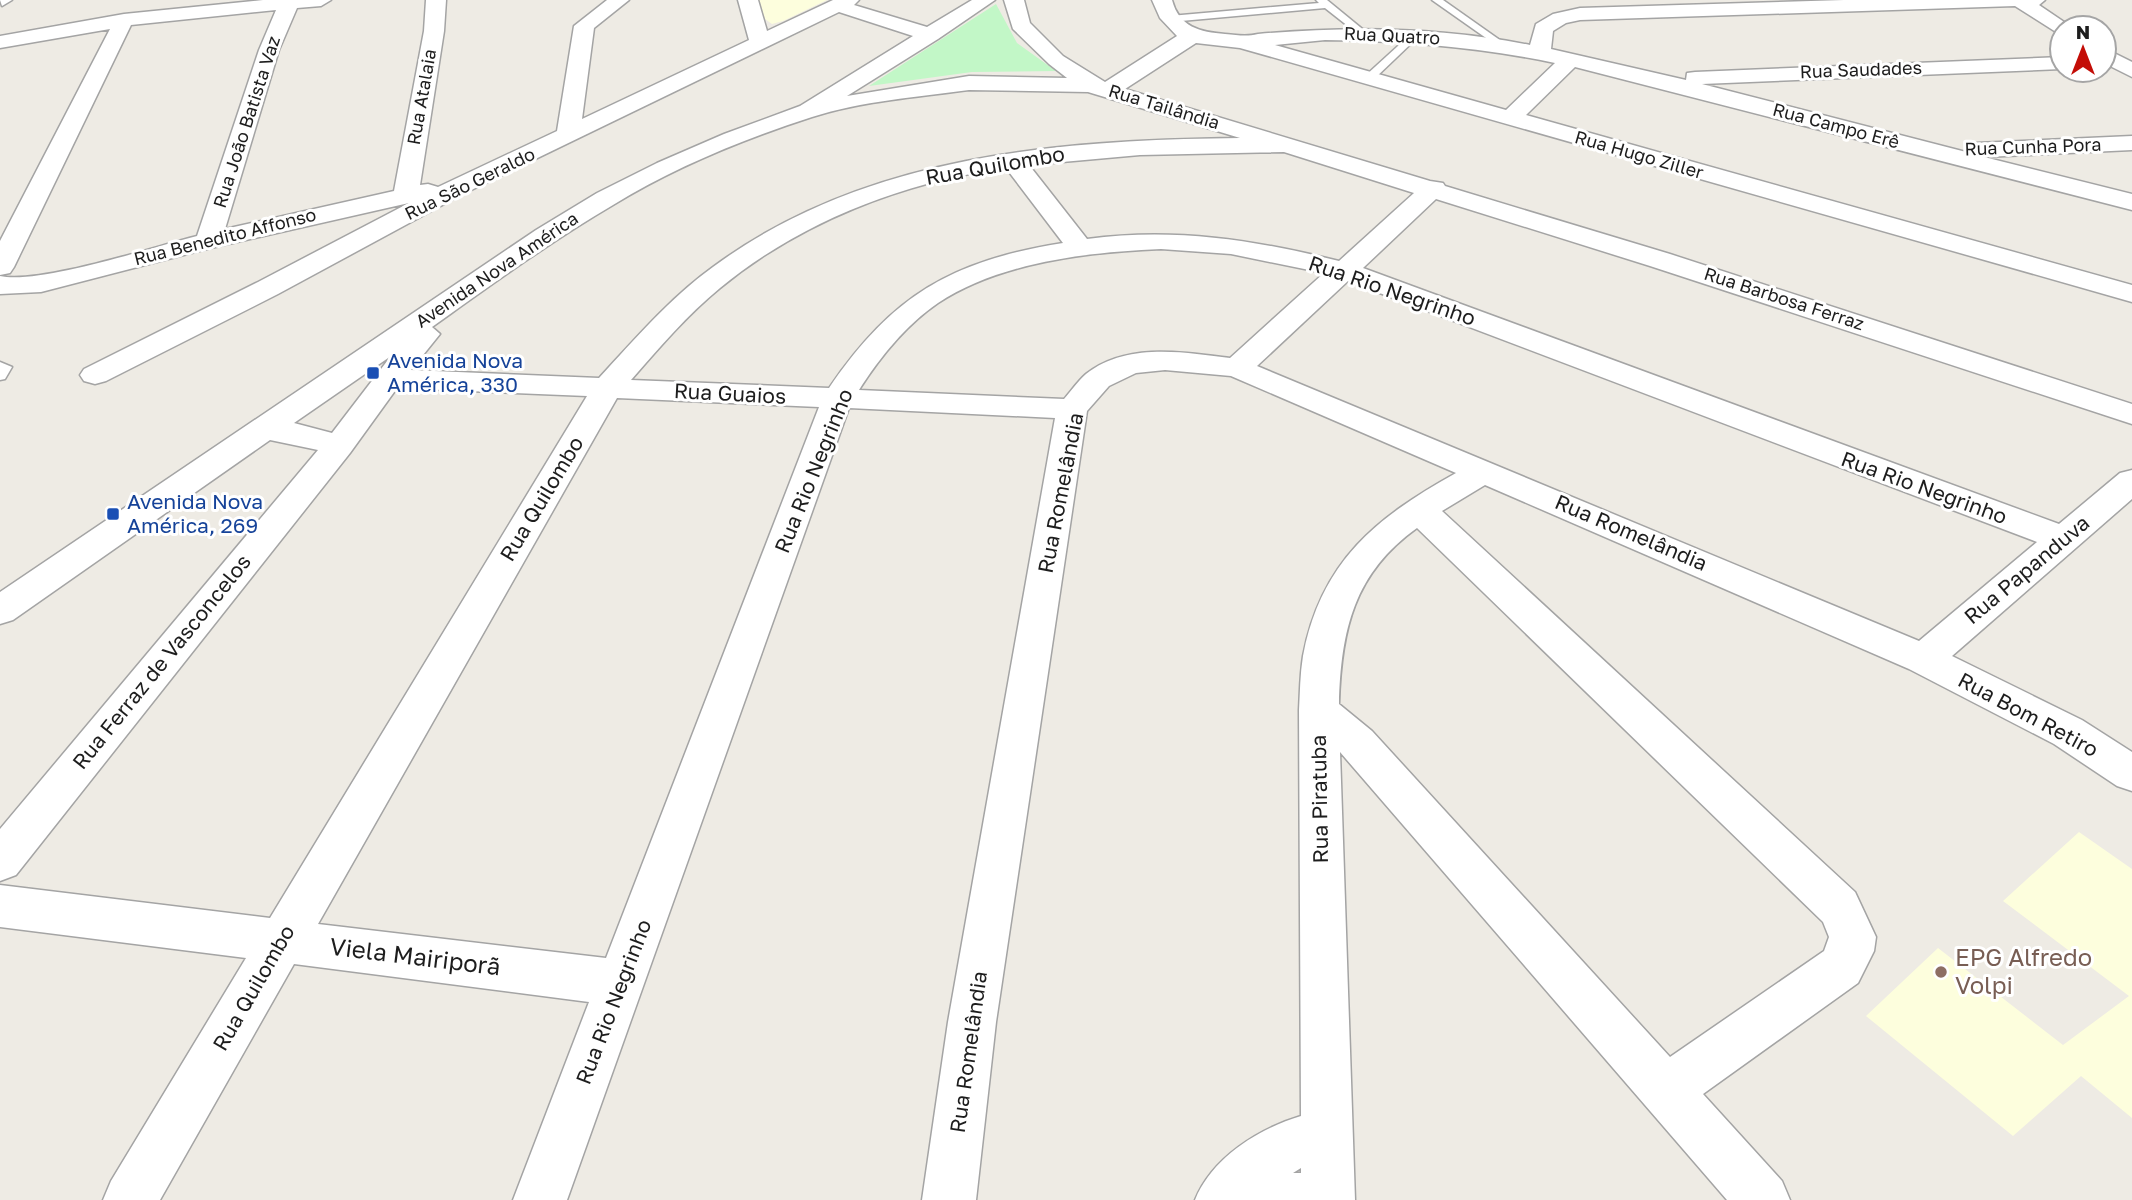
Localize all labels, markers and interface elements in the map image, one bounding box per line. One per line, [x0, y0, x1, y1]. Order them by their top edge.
north arrow [2048, 14, 2118, 84]
text: N [2076, 20, 2090, 43]
street label: Rua Quatro [1343, 21, 1441, 49]
street label: Rua João Batista Vaz [208, 33, 284, 210]
street label: Rua Atalaia [402, 47, 440, 147]
street label: Rua Saudades [1799, 56, 1922, 82]
street label: Rua Tailândia [1106, 79, 1223, 133]
street label: Rua Campo Erê [1770, 98, 1902, 153]
street label: Rua Hugo Ziller [1572, 125, 1706, 183]
street label: Rua Cunha Pora [1964, 133, 2102, 159]
street label: Rua Quilombo [923, 140, 1066, 190]
street label: Rua São Geraldo [401, 142, 538, 224]
street label: Rua Benedito Affonso [131, 203, 318, 269]
street label: Avenida Nova América [411, 207, 582, 332]
street label: Rua Rio Negrinho [1305, 249, 1479, 331]
street label: Rua Barbosa Ferraz [1702, 262, 1867, 334]
place label: Avenida Nova América, 330 [387, 347, 523, 397]
marker: Avenida Nova América, 330 [365, 365, 381, 381]
street label: Rua Guaios [673, 377, 787, 409]
street label: Rua Rio Negrinho [768, 385, 858, 557]
street label: Rua Romelândia [1032, 410, 1088, 575]
street label: Rua Quilombo [494, 431, 589, 566]
street label: Rua Rio Negrinho [1838, 445, 2011, 529]
place label: Avenida Nova América, 269 [127, 488, 263, 538]
street label: Rua Romelândia [1551, 488, 1712, 576]
marker: Avenida Nova América, 269 [105, 506, 121, 522]
street label: Rua Papanduva [1958, 509, 2094, 629]
street label: Rua Ferraz de Vasconcelos [66, 549, 256, 774]
street label: Rua Bom Retiro [1954, 666, 2103, 762]
street label: Rua Piratuba [1305, 735, 1333, 864]
street label: Rua Rio Negrinho [570, 915, 657, 1088]
street label: Rua Quilombo [207, 920, 300, 1055]
street label: Viela Mairiporã [328, 931, 502, 980]
place label: EPG Alfredo Volpi [1955, 942, 2092, 999]
marker: EPG Alfredo Volpi [1933, 964, 1949, 980]
street label: Rua Romelândia [944, 969, 992, 1134]

